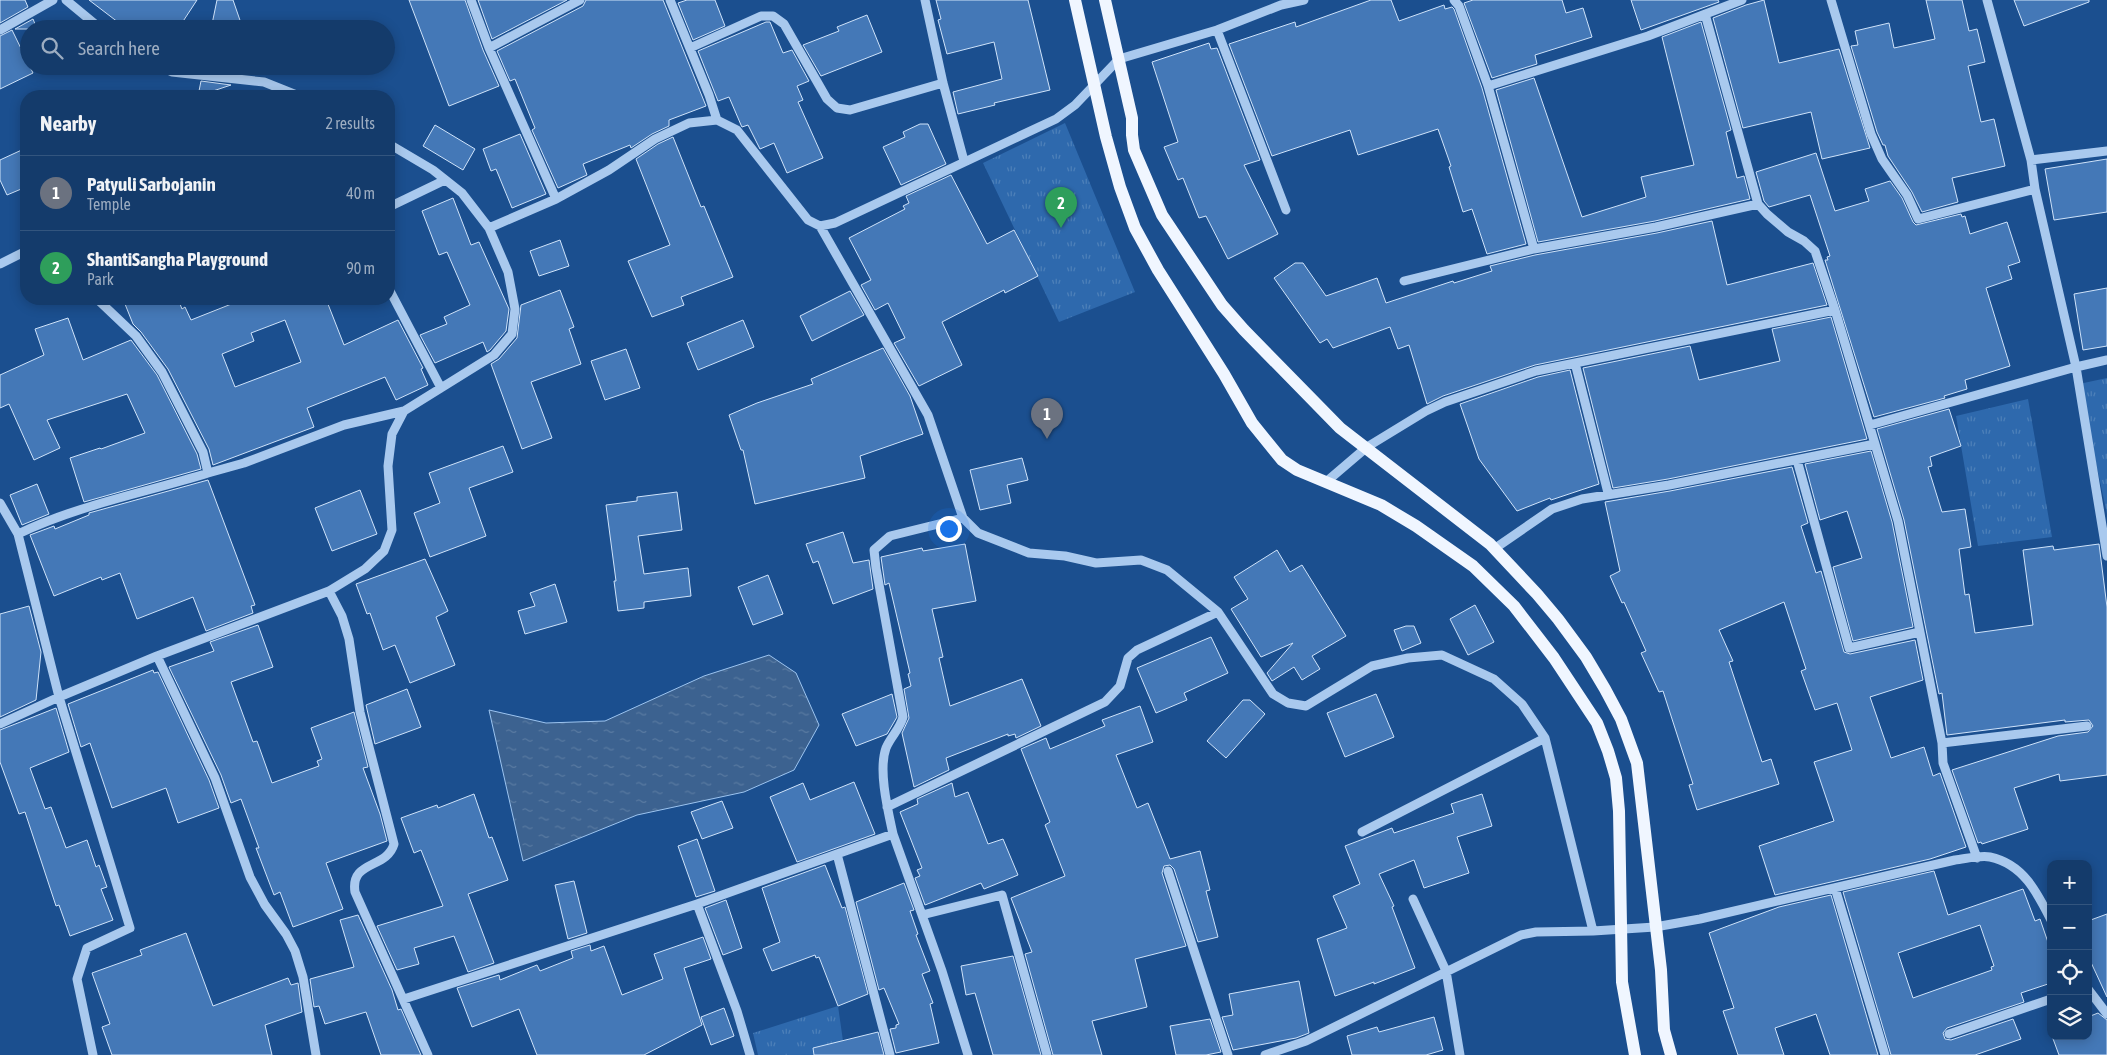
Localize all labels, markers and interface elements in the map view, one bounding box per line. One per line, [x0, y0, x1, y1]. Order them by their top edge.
search box [20, 20, 395, 75]
icon: search [38, 34, 66, 62]
text: Search here [78, 37, 160, 59]
text: Nearby [40, 111, 96, 135]
text: 2 results [325, 114, 375, 132]
text: Patyuli Sarbojanin [87, 173, 216, 195]
text: 1 [52, 184, 60, 202]
text: 40 m [346, 184, 375, 202]
pin: 2 [1045, 187, 1077, 228]
text: Temple [87, 195, 131, 213]
text: ShantiSangha Playground [87, 248, 268, 270]
text: 2 [52, 259, 60, 277]
text: 90 m [346, 259, 375, 277]
text: Park [87, 270, 114, 288]
pin: 1 [1031, 398, 1063, 439]
your location [936, 516, 962, 542]
map controls [2047, 860, 2092, 1040]
button: + [2047, 860, 2092, 905]
button: − [2047, 905, 2092, 950]
button: locate [2047, 950, 2092, 995]
button: layers [2047, 995, 2092, 1040]

